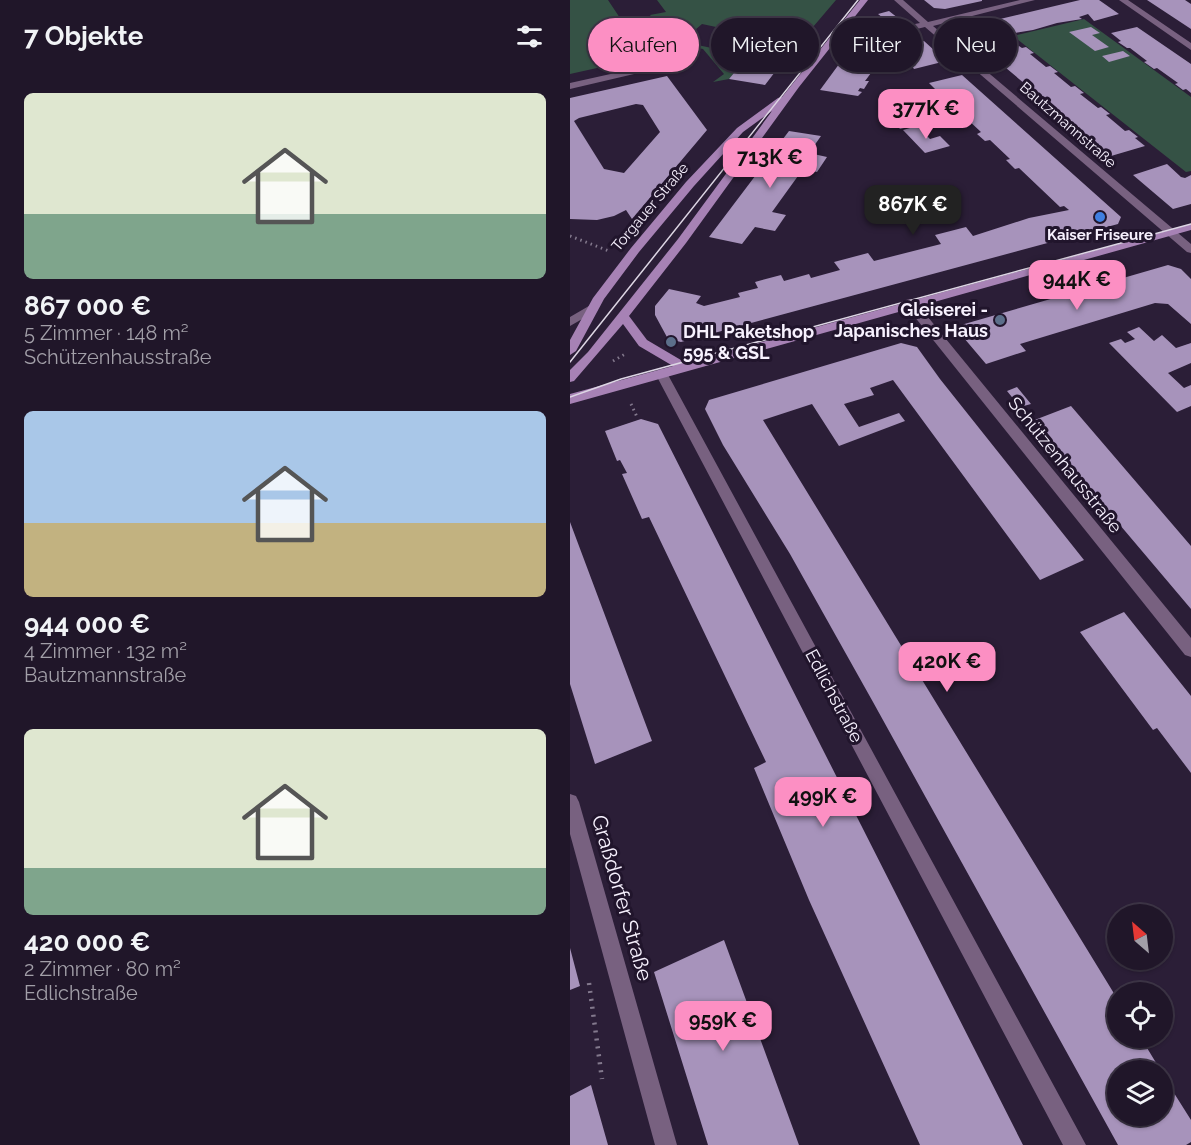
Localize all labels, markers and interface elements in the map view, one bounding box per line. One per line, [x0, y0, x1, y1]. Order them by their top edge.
chip: Kaufen [588, 18, 699, 72]
chip: Mieten [711, 18, 819, 72]
chip: Filter [831, 18, 922, 72]
chip: Neu [934, 18, 1017, 72]
icon: filters [513, 20, 546, 53]
text: 7 Objekte [24, 21, 143, 51]
street label: Bautzmannstraße [1016, 78, 1120, 172]
pin: 377K € [877, 89, 975, 140]
text: 377K € [892, 96, 960, 120]
icon: home [231, 132, 339, 240]
pin: 713K € [721, 138, 819, 189]
text: 713K € [737, 145, 803, 169]
street label: Torgauer Straße [608, 159, 692, 255]
pin: 867K € [864, 185, 962, 236]
text: 867K € [878, 192, 948, 216]
marker: Kaiser Friseure [1093, 210, 1107, 224]
place label: Kaiser Friseure [1047, 226, 1153, 244]
pin: 944K € [1028, 260, 1126, 311]
text: 944K € [1043, 267, 1111, 291]
text: 867 000 € [24, 291, 151, 321]
place label: Gleiserei - Japanisches Haus [834, 299, 988, 341]
marker: Gleiserei - Japanisches Haus [993, 313, 1007, 327]
text: 5 Zimmer · 148 m² [24, 321, 189, 345]
place label: DHL Paketshop 595 & GSL [683, 321, 814, 363]
marker: DHL Paketshop 595 & GSL [664, 335, 678, 349]
text: Schützenhausstraße [24, 345, 211, 369]
street label: Schützenhausstraße [1004, 393, 1127, 537]
icon: home [231, 450, 339, 558]
text: 944 000 € [24, 609, 150, 639]
text: 4 Zimmer · 132 m² [24, 639, 187, 663]
pin: 420K € [898, 642, 996, 693]
street label: Edlichstraße [801, 646, 868, 746]
text: 420K € [913, 649, 981, 673]
text: Bautzmannstraße [24, 663, 186, 687]
icon: home [231, 768, 339, 876]
pin: 499K € [774, 777, 872, 828]
text: 499K € [789, 784, 857, 808]
street label: Graßdorfer Straße [587, 812, 658, 984]
north arrow [1107, 904, 1173, 970]
map controls [1107, 904, 1173, 1126]
text: 420 000 € [24, 927, 151, 957]
text: 2 Zimmer · 80 m² [24, 957, 181, 981]
text: Edlichstraße [24, 981, 138, 1005]
button: locate [1107, 982, 1173, 1048]
pin: 959K € [674, 1001, 772, 1052]
text: 959K € [689, 1008, 757, 1032]
button: layers [1107, 1060, 1173, 1126]

